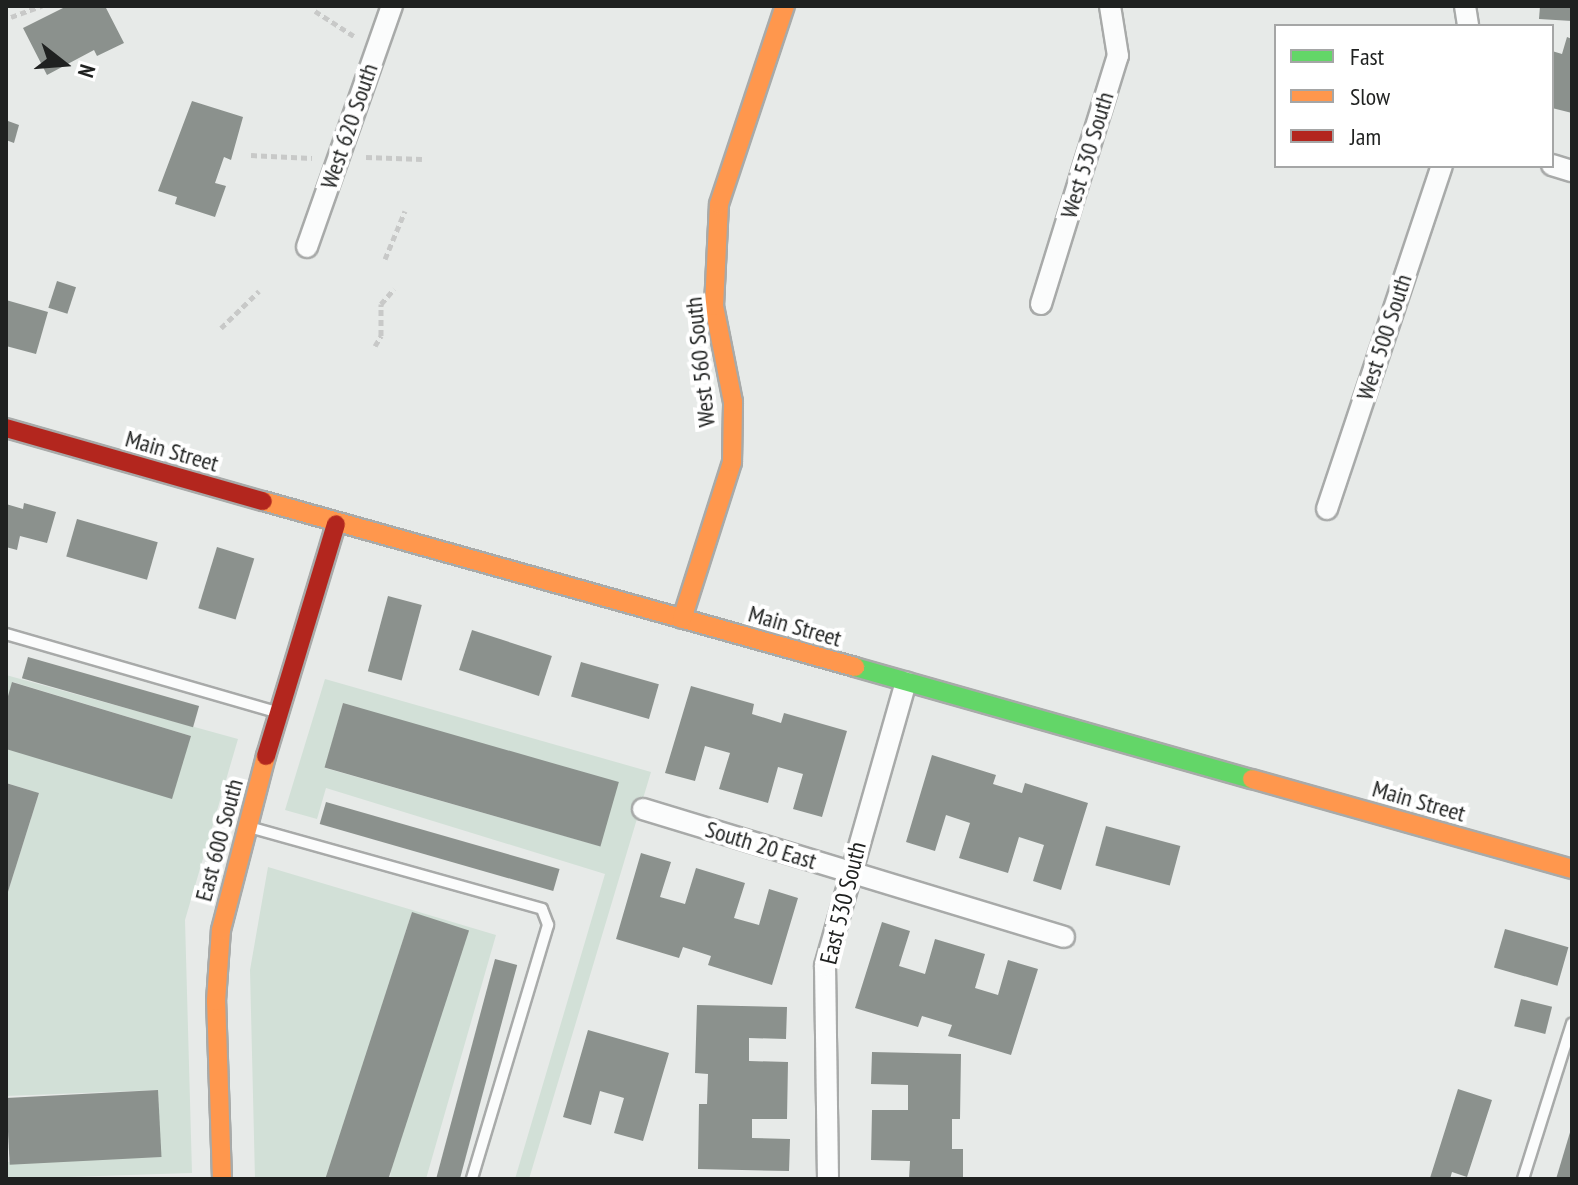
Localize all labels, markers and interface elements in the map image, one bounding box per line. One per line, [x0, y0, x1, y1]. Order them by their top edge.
north arrow [24, 24, 104, 104]
legend [1274, 24, 1554, 168]
text: Fast [1350, 41, 1384, 72]
street label: West 620 South [314, 60, 384, 192]
text: N [72, 61, 102, 81]
text: Slow [1350, 81, 1390, 112]
street label: West 530 South [1054, 88, 1120, 222]
text: Jam [1350, 121, 1381, 152]
street label: West 500 South [1350, 270, 1418, 404]
street label: West 560 South [679, 296, 721, 428]
street label: Main Street [122, 424, 222, 478]
street label: Main Street [745, 599, 845, 653]
street label: Main Street [1369, 774, 1469, 828]
street label: East 600 South [189, 776, 249, 904]
street label: South 20 East [702, 814, 820, 876]
street label: East 530 South [814, 839, 872, 967]

